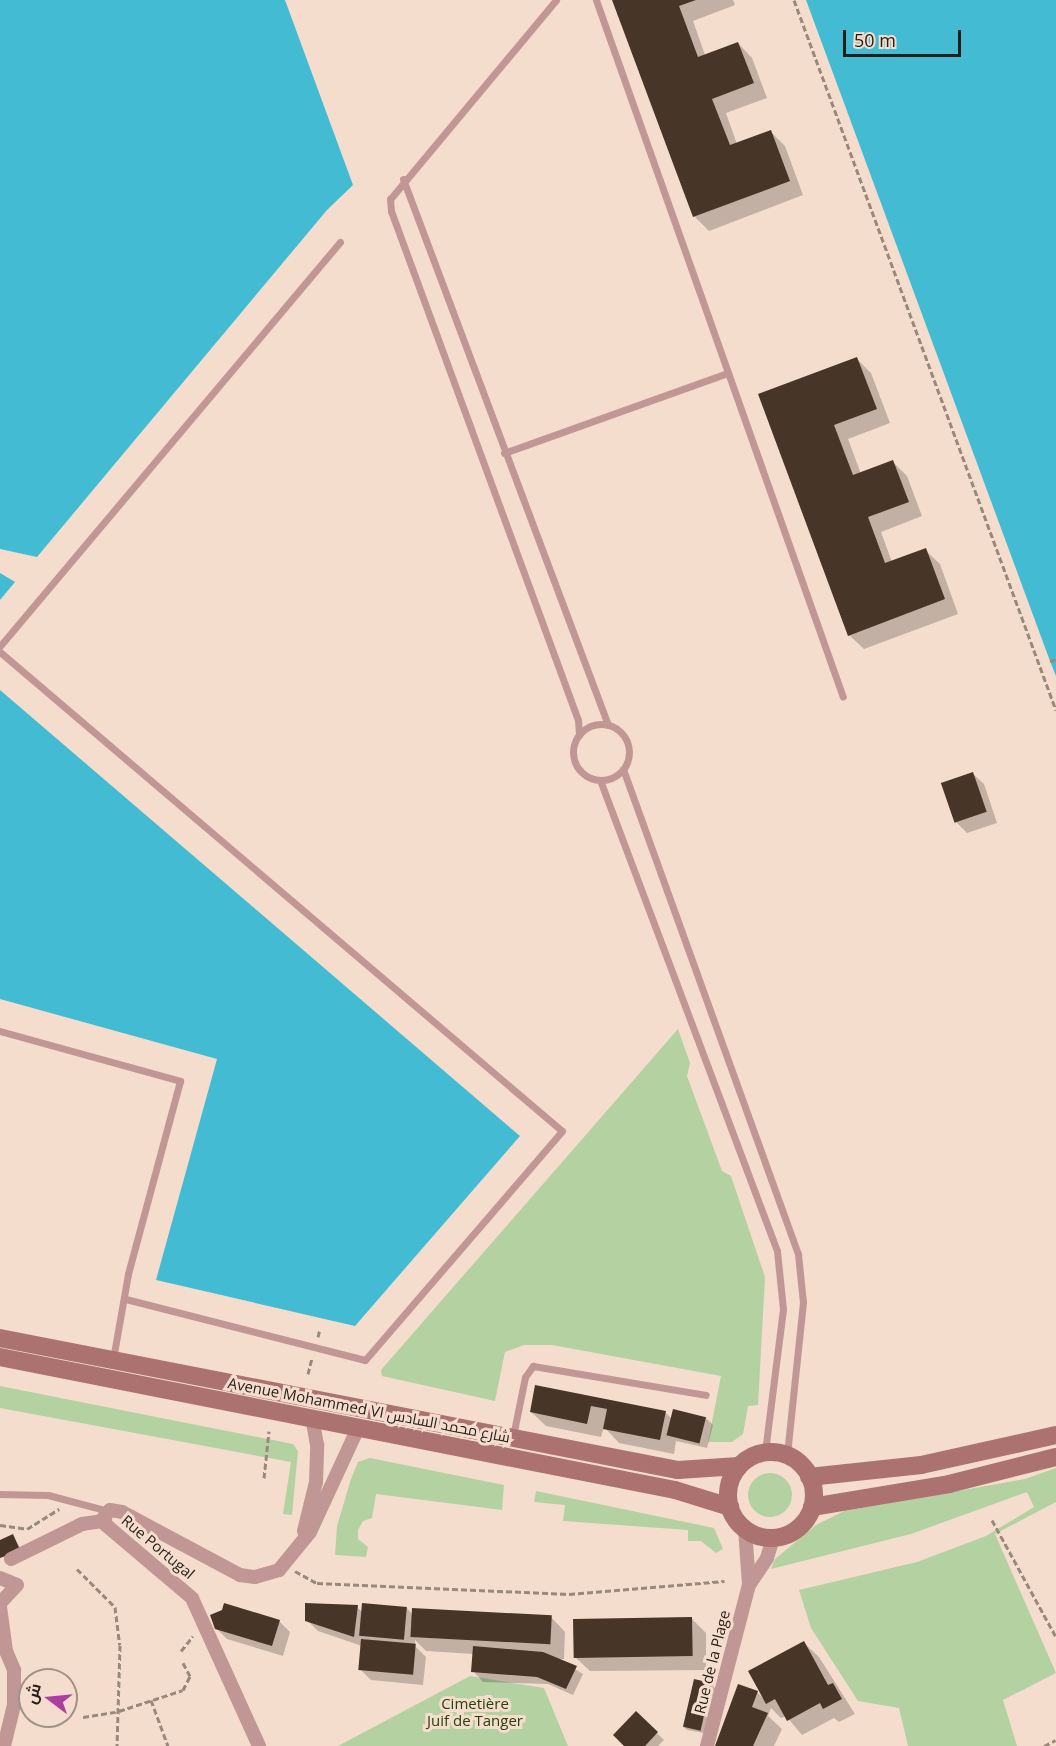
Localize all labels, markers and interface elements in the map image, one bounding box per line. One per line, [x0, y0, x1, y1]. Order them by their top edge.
scale bar [846, 18, 964, 56]
text: 50 m [854, 28, 896, 52]
street label: Avenue Mohammed VI شارع محمد السادس [226, 1374, 512, 1446]
street label: Rue Portugal [118, 1511, 198, 1583]
street label: Rue de la Plage [690, 1608, 734, 1716]
north arrow [18, 1668, 78, 1728]
text: ش [19, 1681, 46, 1706]
park label: Cimetière Juif de Tanger [427, 1694, 523, 1729]

